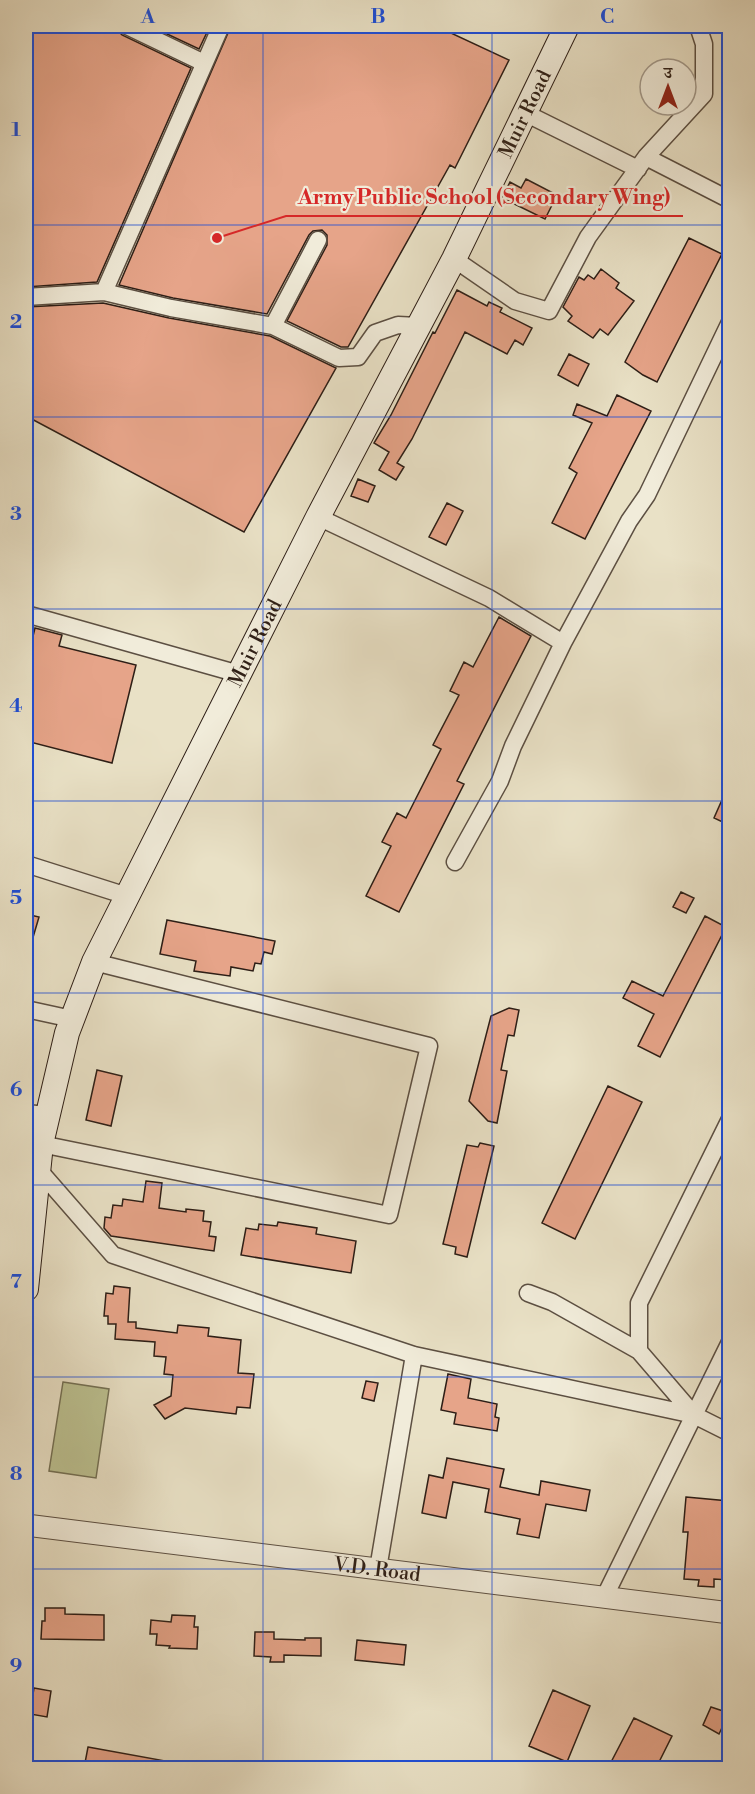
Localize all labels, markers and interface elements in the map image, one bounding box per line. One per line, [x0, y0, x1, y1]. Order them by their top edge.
text: A [140, 5, 156, 30]
text: B [370, 5, 386, 30]
text: C [600, 5, 614, 30]
north arrow [638, 57, 698, 117]
text: उ [663, 63, 674, 83]
street label: Muir Road [494, 66, 558, 163]
text: 1 [11, 118, 21, 143]
callout: Army Public School (Secondary Wing) [286, 177, 683, 216]
text: Army Public School (Secondary Wing) [297, 185, 670, 211]
text: 2 [10, 310, 22, 335]
text: 3 [10, 502, 22, 527]
street label: Muir Road [223, 595, 289, 692]
text: 4 [9, 694, 23, 719]
text: 5 [10, 886, 22, 911]
text: 6 [10, 1078, 23, 1103]
text: 7 [10, 1270, 22, 1295]
text: 8 [10, 1462, 23, 1487]
street label: V.D. Road [331, 1552, 423, 1588]
text: 9 [10, 1654, 22, 1679]

